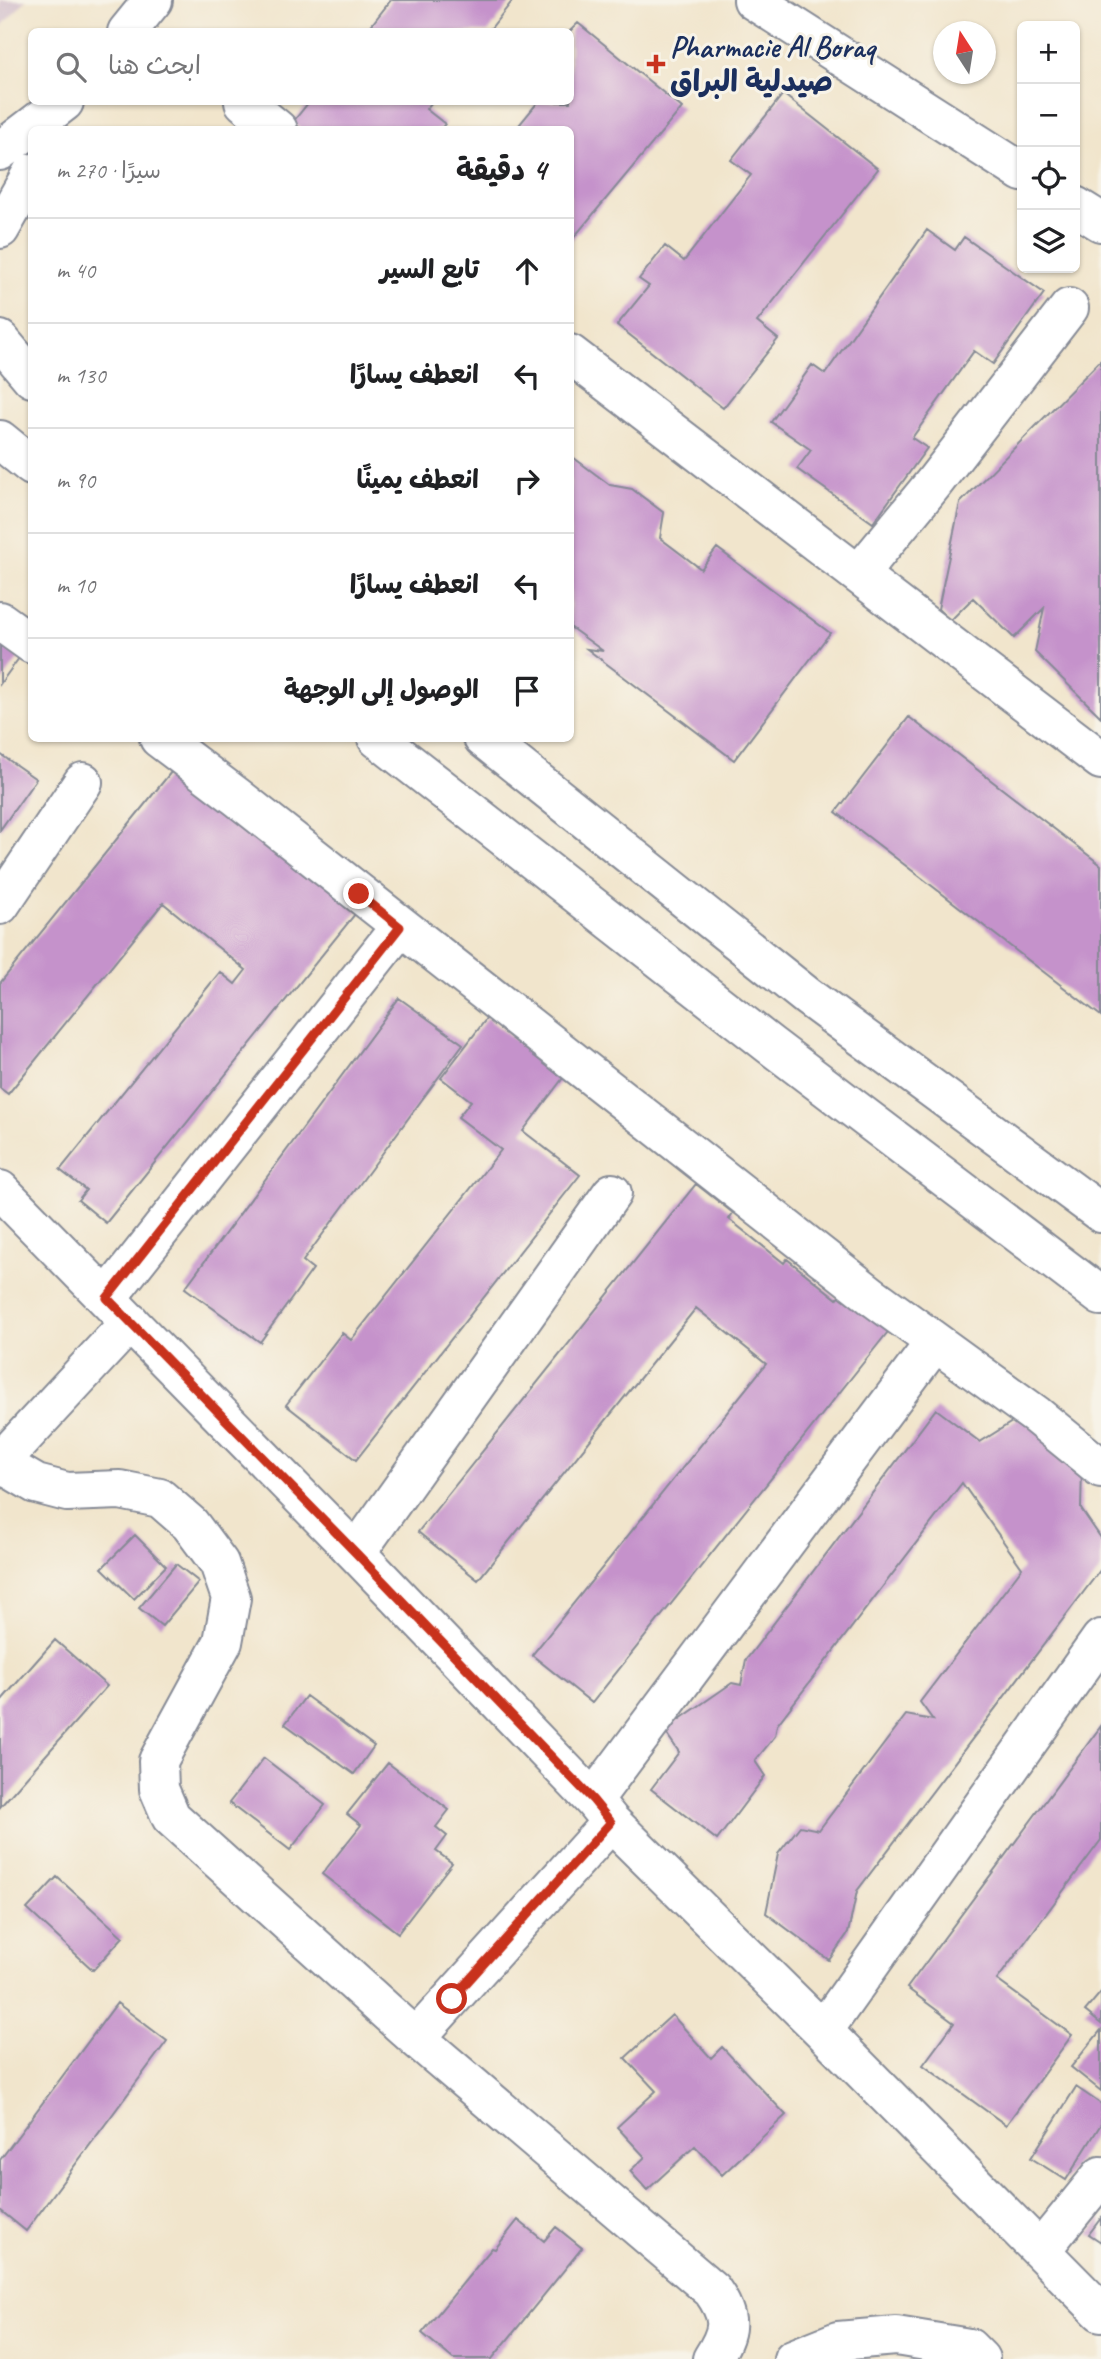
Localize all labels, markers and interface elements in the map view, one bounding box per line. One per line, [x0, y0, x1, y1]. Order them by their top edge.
north arrow [933, 21, 996, 84]
map controls [1017, 21, 1080, 273]
button: + [1017, 21, 1080, 84]
search box [28, 28, 574, 105]
place label: Pharmacie Al Boraq صيدلية البراق [670, 28, 878, 100]
icon: search [52, 48, 90, 86]
text: ابحث هنا [108, 49, 201, 82]
marker: Pharmacie Al Boraq صيدلية البراق [648, 56, 664, 72]
button: − [1017, 84, 1080, 147]
button: locate [1017, 147, 1080, 210]
text: 4 دقيقة [456, 151, 546, 189]
text: سيرًا · 270 m [56, 156, 161, 185]
button: layers [1017, 210, 1080, 273]
icon: ahead [508, 252, 546, 290]
text: تابع السير [380, 253, 479, 286]
text: 40 m [56, 256, 95, 285]
icon: left [508, 357, 546, 395]
text: انعطف يسارًا [350, 358, 479, 391]
text: 130 m [56, 361, 106, 390]
icon: right [508, 462, 546, 500]
text: انعطف يمينًا [357, 463, 479, 496]
text: 90 m [56, 466, 95, 495]
icon: left [508, 567, 546, 605]
text: انعطف يسارًا [350, 568, 479, 601]
text: 10 m [56, 571, 95, 600]
icon: arrive [508, 672, 546, 710]
text: الوصول إلى الوجهة [284, 673, 479, 706]
route end [343, 878, 374, 909]
route start [436, 1983, 467, 2014]

